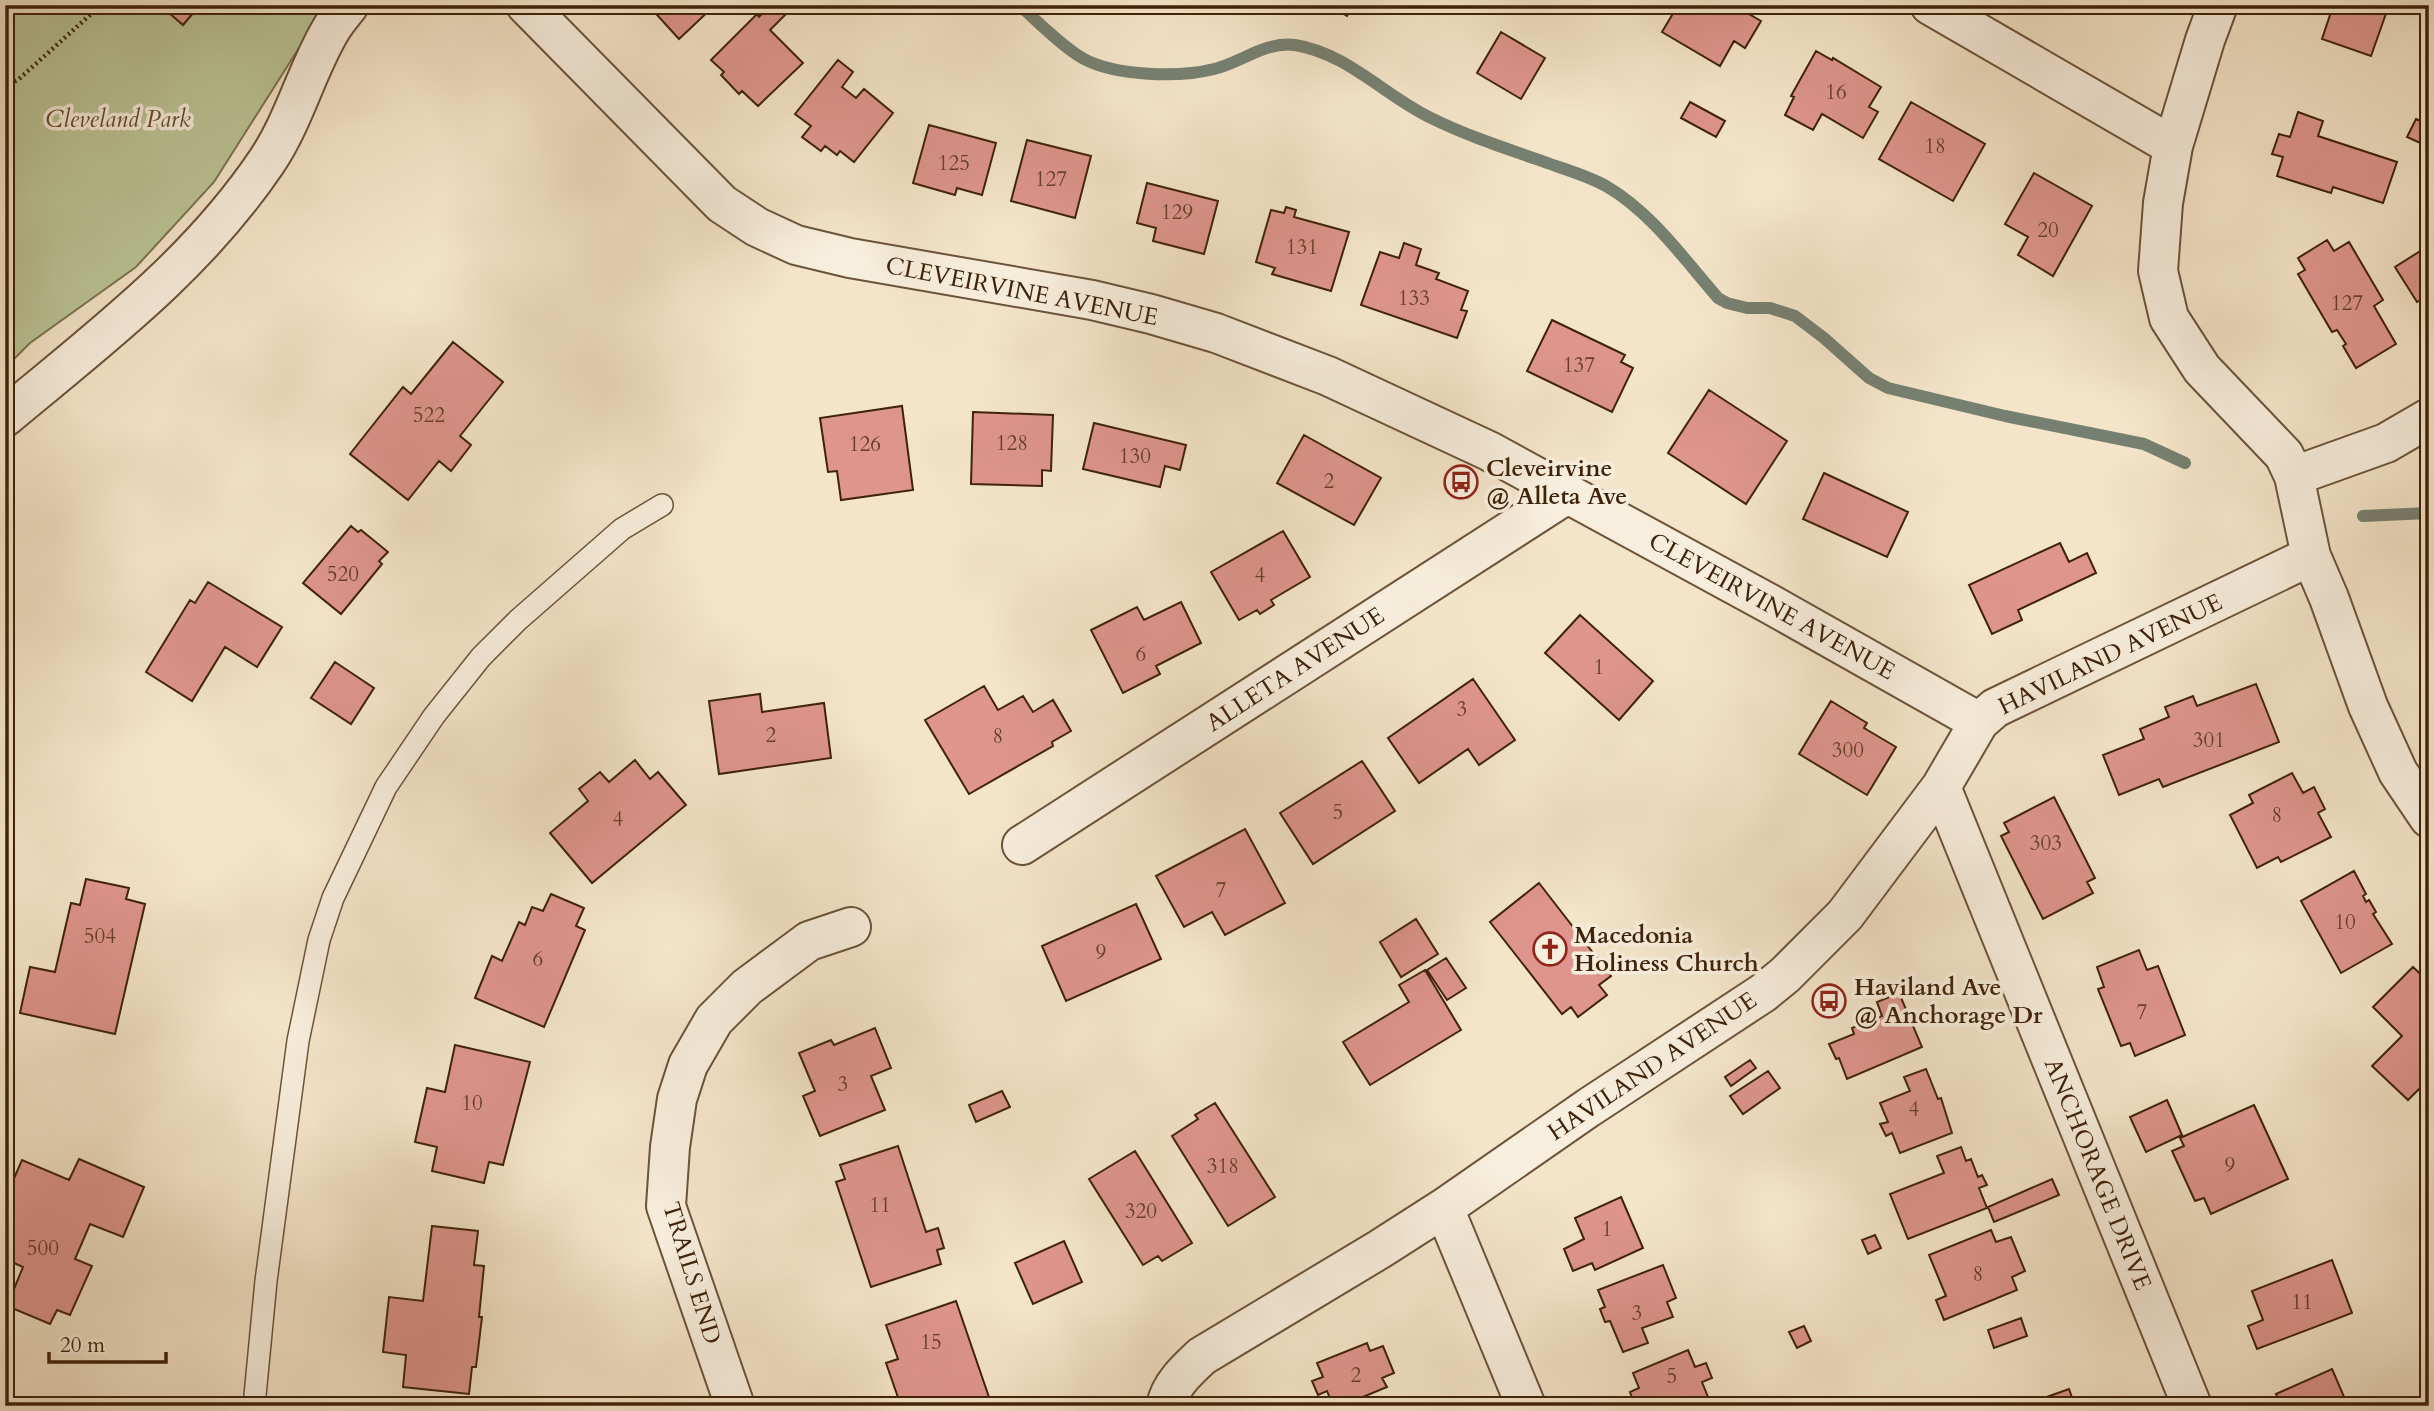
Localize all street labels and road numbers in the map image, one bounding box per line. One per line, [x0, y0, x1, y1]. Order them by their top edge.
street label: CLEVEIRVINE AVENUE [883, 249, 1161, 334]
street label: CLEVEIRVINE AVENUE [1643, 525, 1901, 688]
street label: HAVILAND AVENUE [1993, 586, 2228, 723]
street label: ALLETA AVENUE [1200, 599, 1391, 739]
street label: HAVILAND AVENUE [1541, 984, 1763, 1149]
street label: ANCHORAGE DRIVE [2036, 1053, 2159, 1295]
street label: TRAILS END [654, 1198, 729, 1348]

